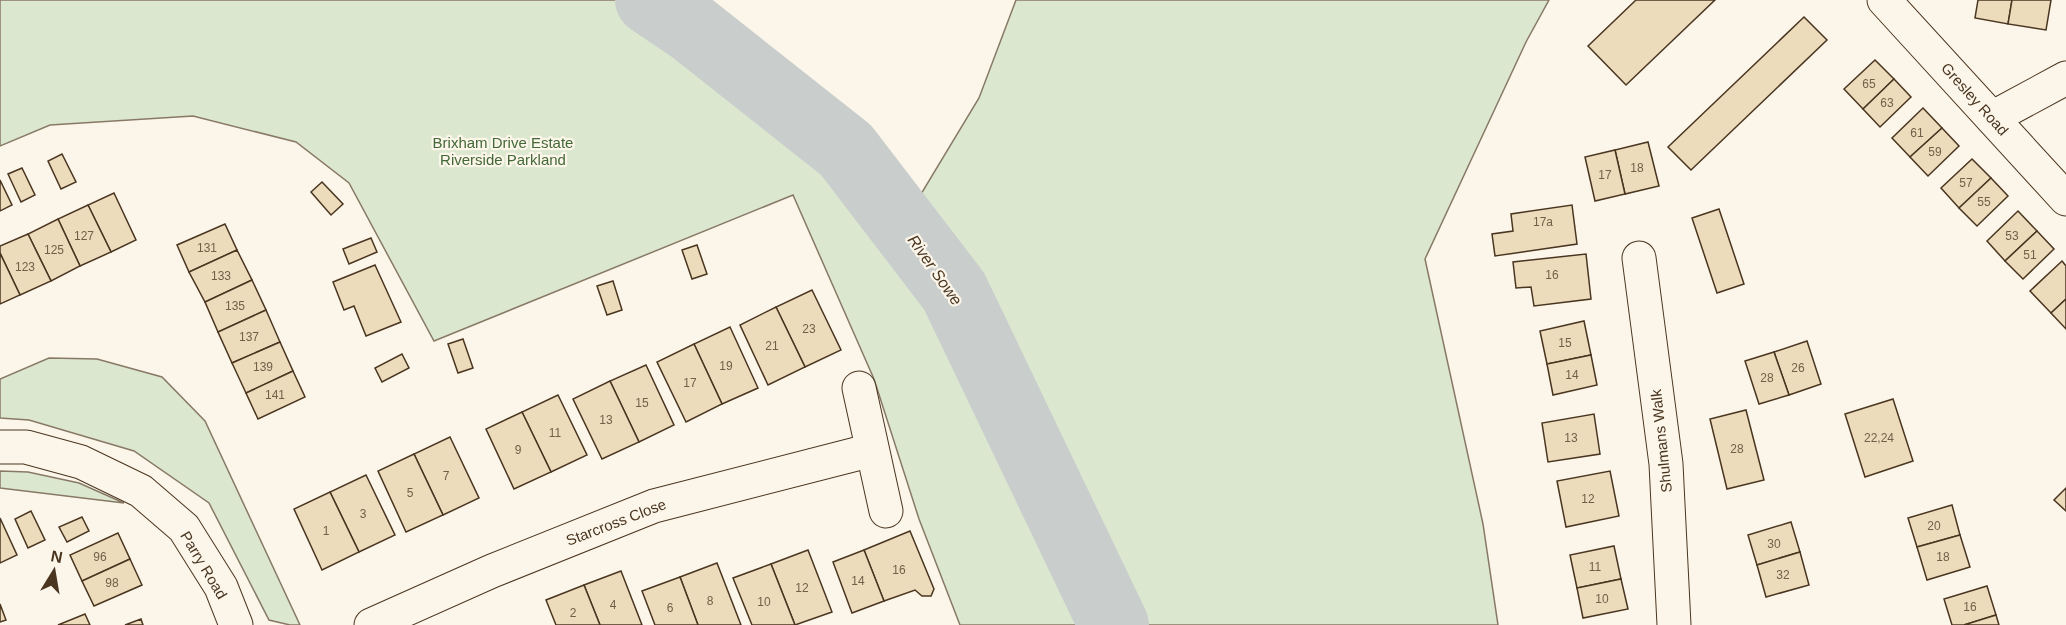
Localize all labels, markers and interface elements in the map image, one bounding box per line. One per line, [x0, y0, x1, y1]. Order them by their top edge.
street label: Gresley Road [1938, 59, 2012, 139]
house number: 65 [1862, 77, 1876, 91]
house number: 63 [1880, 96, 1894, 110]
house number: 61 [1910, 126, 1924, 140]
park label: Brixham Drive Estate Riverside Parkland [433, 134, 573, 168]
house number: 59 [1928, 145, 1942, 159]
house number: 18 [1630, 161, 1644, 175]
house number: 17 [1598, 168, 1612, 182]
house number: 57 [1959, 176, 1973, 190]
house number: 55 [1977, 195, 1991, 209]
house number: 17a [1533, 215, 1553, 229]
house number: 127 [74, 229, 94, 243]
house number: 53 [2005, 229, 2019, 243]
water label: River Sowe [905, 232, 965, 308]
house number: 131 [197, 241, 217, 255]
house number: 125 [44, 243, 64, 257]
house number: 51 [2023, 248, 2037, 262]
house number: 123 [15, 260, 35, 274]
house number: 16 [1545, 268, 1559, 282]
house number: 133 [211, 269, 231, 283]
house number: 135 [225, 299, 245, 313]
house number: 23 [802, 322, 816, 336]
house number: 137 [239, 330, 259, 344]
house number: 15 [1558, 336, 1572, 350]
house number: 21 [765, 339, 779, 353]
house number: 19 [719, 359, 733, 373]
house number: 139 [253, 360, 273, 374]
house number: 26 [1791, 361, 1805, 375]
house number: 14 [1565, 368, 1579, 382]
house number: 28 [1760, 371, 1774, 385]
house number: 17 [683, 376, 697, 390]
house number: 141 [265, 388, 285, 402]
street label: Shulmans Walk [1647, 388, 1675, 493]
house number: 15 [635, 396, 649, 410]
house number: 13 [599, 413, 613, 427]
house number: 11 [549, 426, 562, 440]
house number: 13 [1564, 431, 1578, 445]
house number: 22,24 [1864, 431, 1894, 445]
house number: 28 [1730, 442, 1744, 456]
house number: 9 [515, 443, 522, 457]
house number: 7 [443, 469, 450, 483]
house number: 5 [407, 486, 414, 500]
house number: 12 [1581, 492, 1595, 506]
street label: Starcross Close [564, 495, 668, 549]
house number: 3 [360, 507, 367, 521]
house number: 20 [1927, 519, 1941, 533]
house number: 1 [323, 524, 330, 538]
street label: Parry Road [177, 528, 231, 602]
house number: 30 [1767, 537, 1781, 551]
north arrow [24, 541, 84, 601]
text: N [49, 547, 64, 566]
house number: 96 [93, 550, 107, 564]
house number: 18 [1936, 550, 1950, 564]
house number: 11 [1589, 560, 1602, 574]
house number: 16 [892, 563, 906, 577]
house number: 32 [1776, 568, 1790, 582]
house number: 14 [851, 574, 865, 588]
house number: 98 [105, 576, 119, 590]
house number: 12 [795, 581, 809, 595]
house number: 10 [1595, 592, 1609, 606]
house number: 8 [707, 594, 714, 608]
house number: 10 [757, 595, 771, 609]
house number: 4 [610, 598, 617, 612]
house number: 16 [1963, 600, 1977, 614]
house number: 6 [667, 601, 674, 615]
house number: 2 [570, 606, 577, 620]

